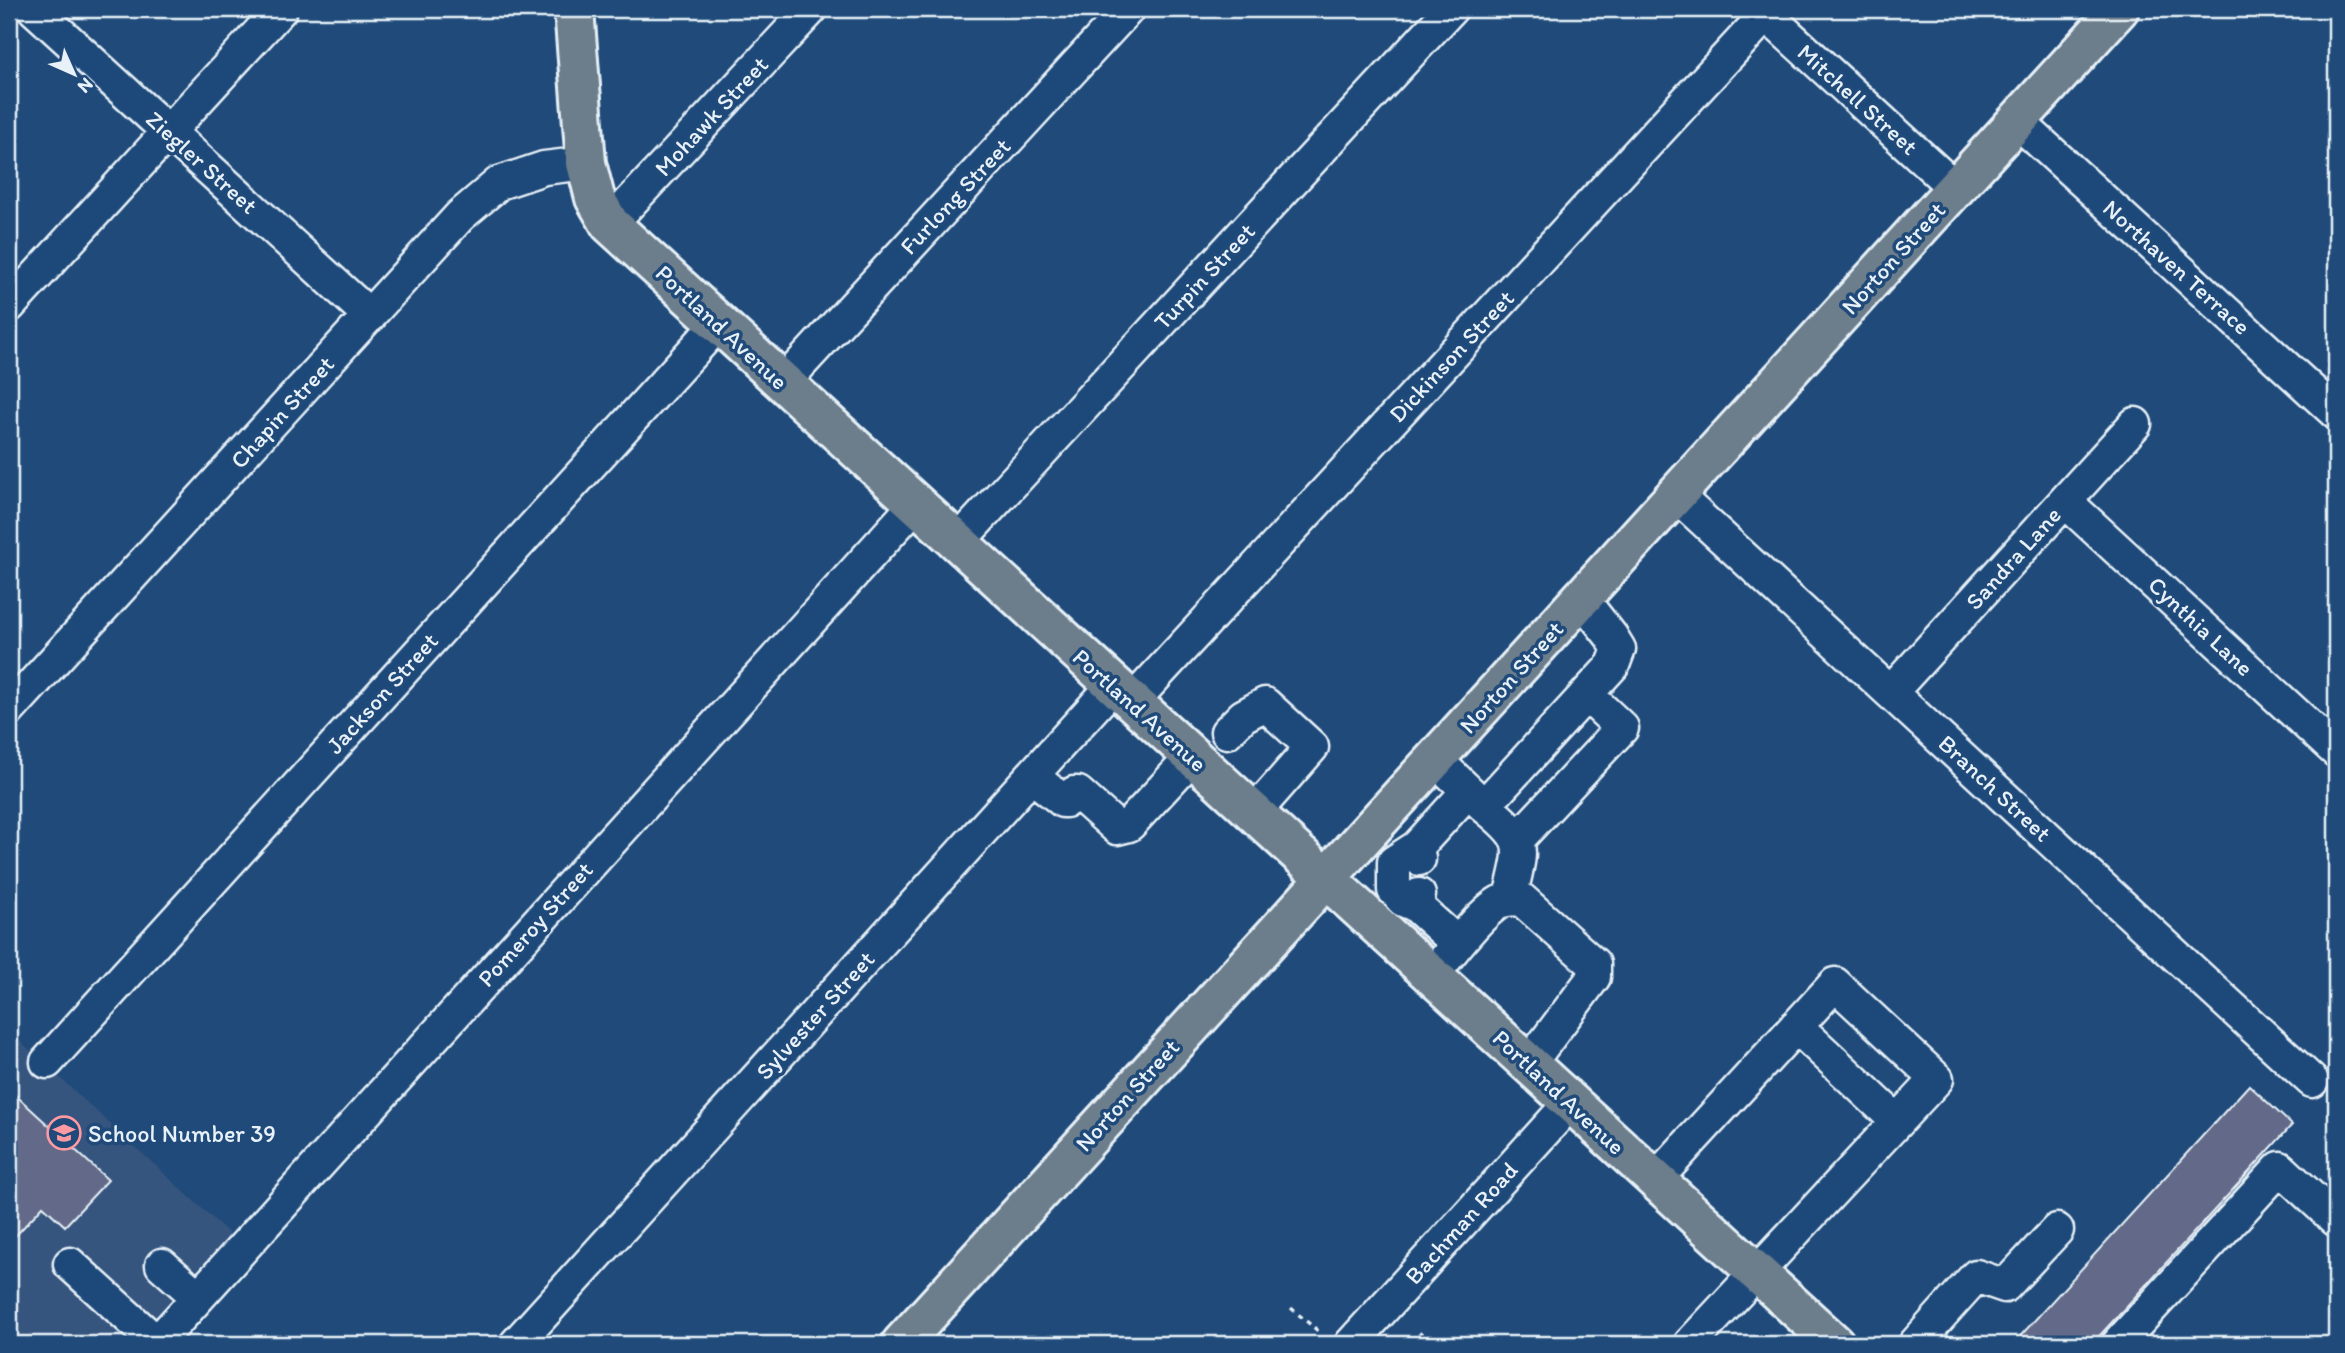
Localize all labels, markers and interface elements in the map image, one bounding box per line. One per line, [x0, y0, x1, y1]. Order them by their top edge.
street label: Mitchell Street [1792, 37, 1924, 161]
north arrow [38, 38, 108, 108]
street label: Mohawk Street [648, 50, 774, 182]
text: N [73, 73, 98, 98]
street label: Ziegler Street [140, 104, 264, 220]
street label: Furlong Street [894, 132, 1016, 260]
street label: Northaven Terrace [2097, 193, 2257, 341]
street label: Norton Street [1835, 196, 1951, 320]
street label: Turpin Street [1147, 217, 1261, 335]
street label: Portland Avenue [650, 258, 794, 396]
street label: Dickinson Street [1382, 284, 1520, 428]
street label: Chapin Street [224, 350, 340, 474]
street label: Sandra Lane [1959, 500, 2067, 616]
street label: Cynthia Lane [2142, 570, 2260, 682]
street label: Norton Street [1453, 615, 1569, 739]
street label: Jackson Street [320, 626, 444, 760]
street label: Portland Avenue [1067, 642, 1213, 778]
street label: Branch Street [1933, 728, 2057, 848]
street label: Pomeroy Street [471, 855, 599, 993]
street label: Sylvester Street [750, 945, 880, 1085]
street label: Portland Avenue [1487, 1023, 1631, 1161]
street label: Norton Street [1069, 1033, 1185, 1157]
school or university icon: School Number 39 [45, 1114, 83, 1152]
place label: School Number 39 [88, 1119, 276, 1148]
street label: Bachman Road [1399, 1156, 1524, 1290]

